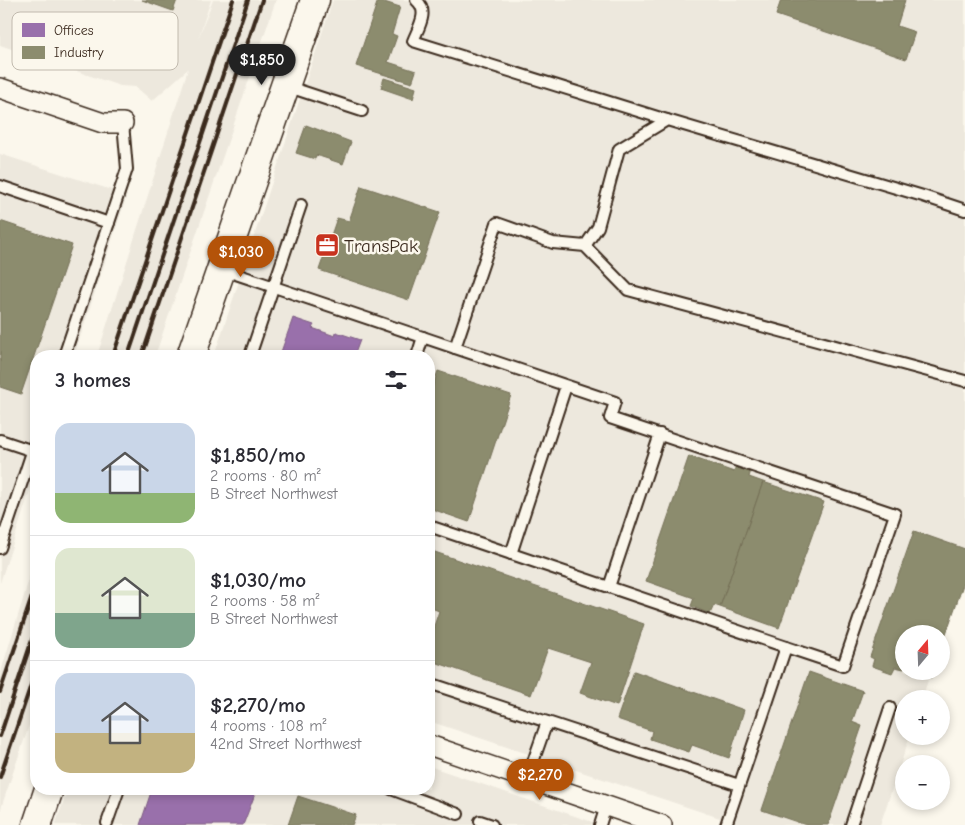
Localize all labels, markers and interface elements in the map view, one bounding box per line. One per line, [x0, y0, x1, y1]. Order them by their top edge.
legend [12, 12, 178, 70]
text: Offices [54, 22, 94, 39]
text: Industry [54, 44, 104, 61]
pin: $1,850 [221, 44, 303, 86]
text: $1,850 [240, 51, 284, 69]
office icon: TransPak [314, 232, 340, 258]
place label: TransPak [344, 235, 419, 257]
pin: $1,030 [200, 236, 282, 278]
text: $1,030 [218, 243, 264, 261]
icon: filters [382, 366, 410, 394]
text: 3 homes [55, 368, 131, 392]
icon: home [95, 443, 155, 503]
text: $1,850/mo [210, 443, 306, 467]
text: 2 rooms · 80 m² [210, 467, 321, 485]
text: B Street Northwest [210, 485, 338, 503]
icon: home [95, 568, 155, 628]
text: $1,030/mo [210, 568, 306, 592]
text: 2 rooms · 58 m² [210, 592, 320, 610]
text: B Street Northwest [210, 610, 338, 628]
north arrow [895, 625, 950, 680]
map controls [895, 625, 950, 810]
button: + [895, 690, 950, 745]
icon: home [95, 693, 155, 753]
text: $2,270/mo [210, 693, 306, 717]
text: 4 rooms · 108 m² [210, 717, 326, 735]
text: 42nd Street Northwest [210, 735, 361, 753]
button: − [895, 755, 950, 810]
pin: $2,270 [499, 758, 581, 801]
text: $2,270 [518, 766, 562, 784]

